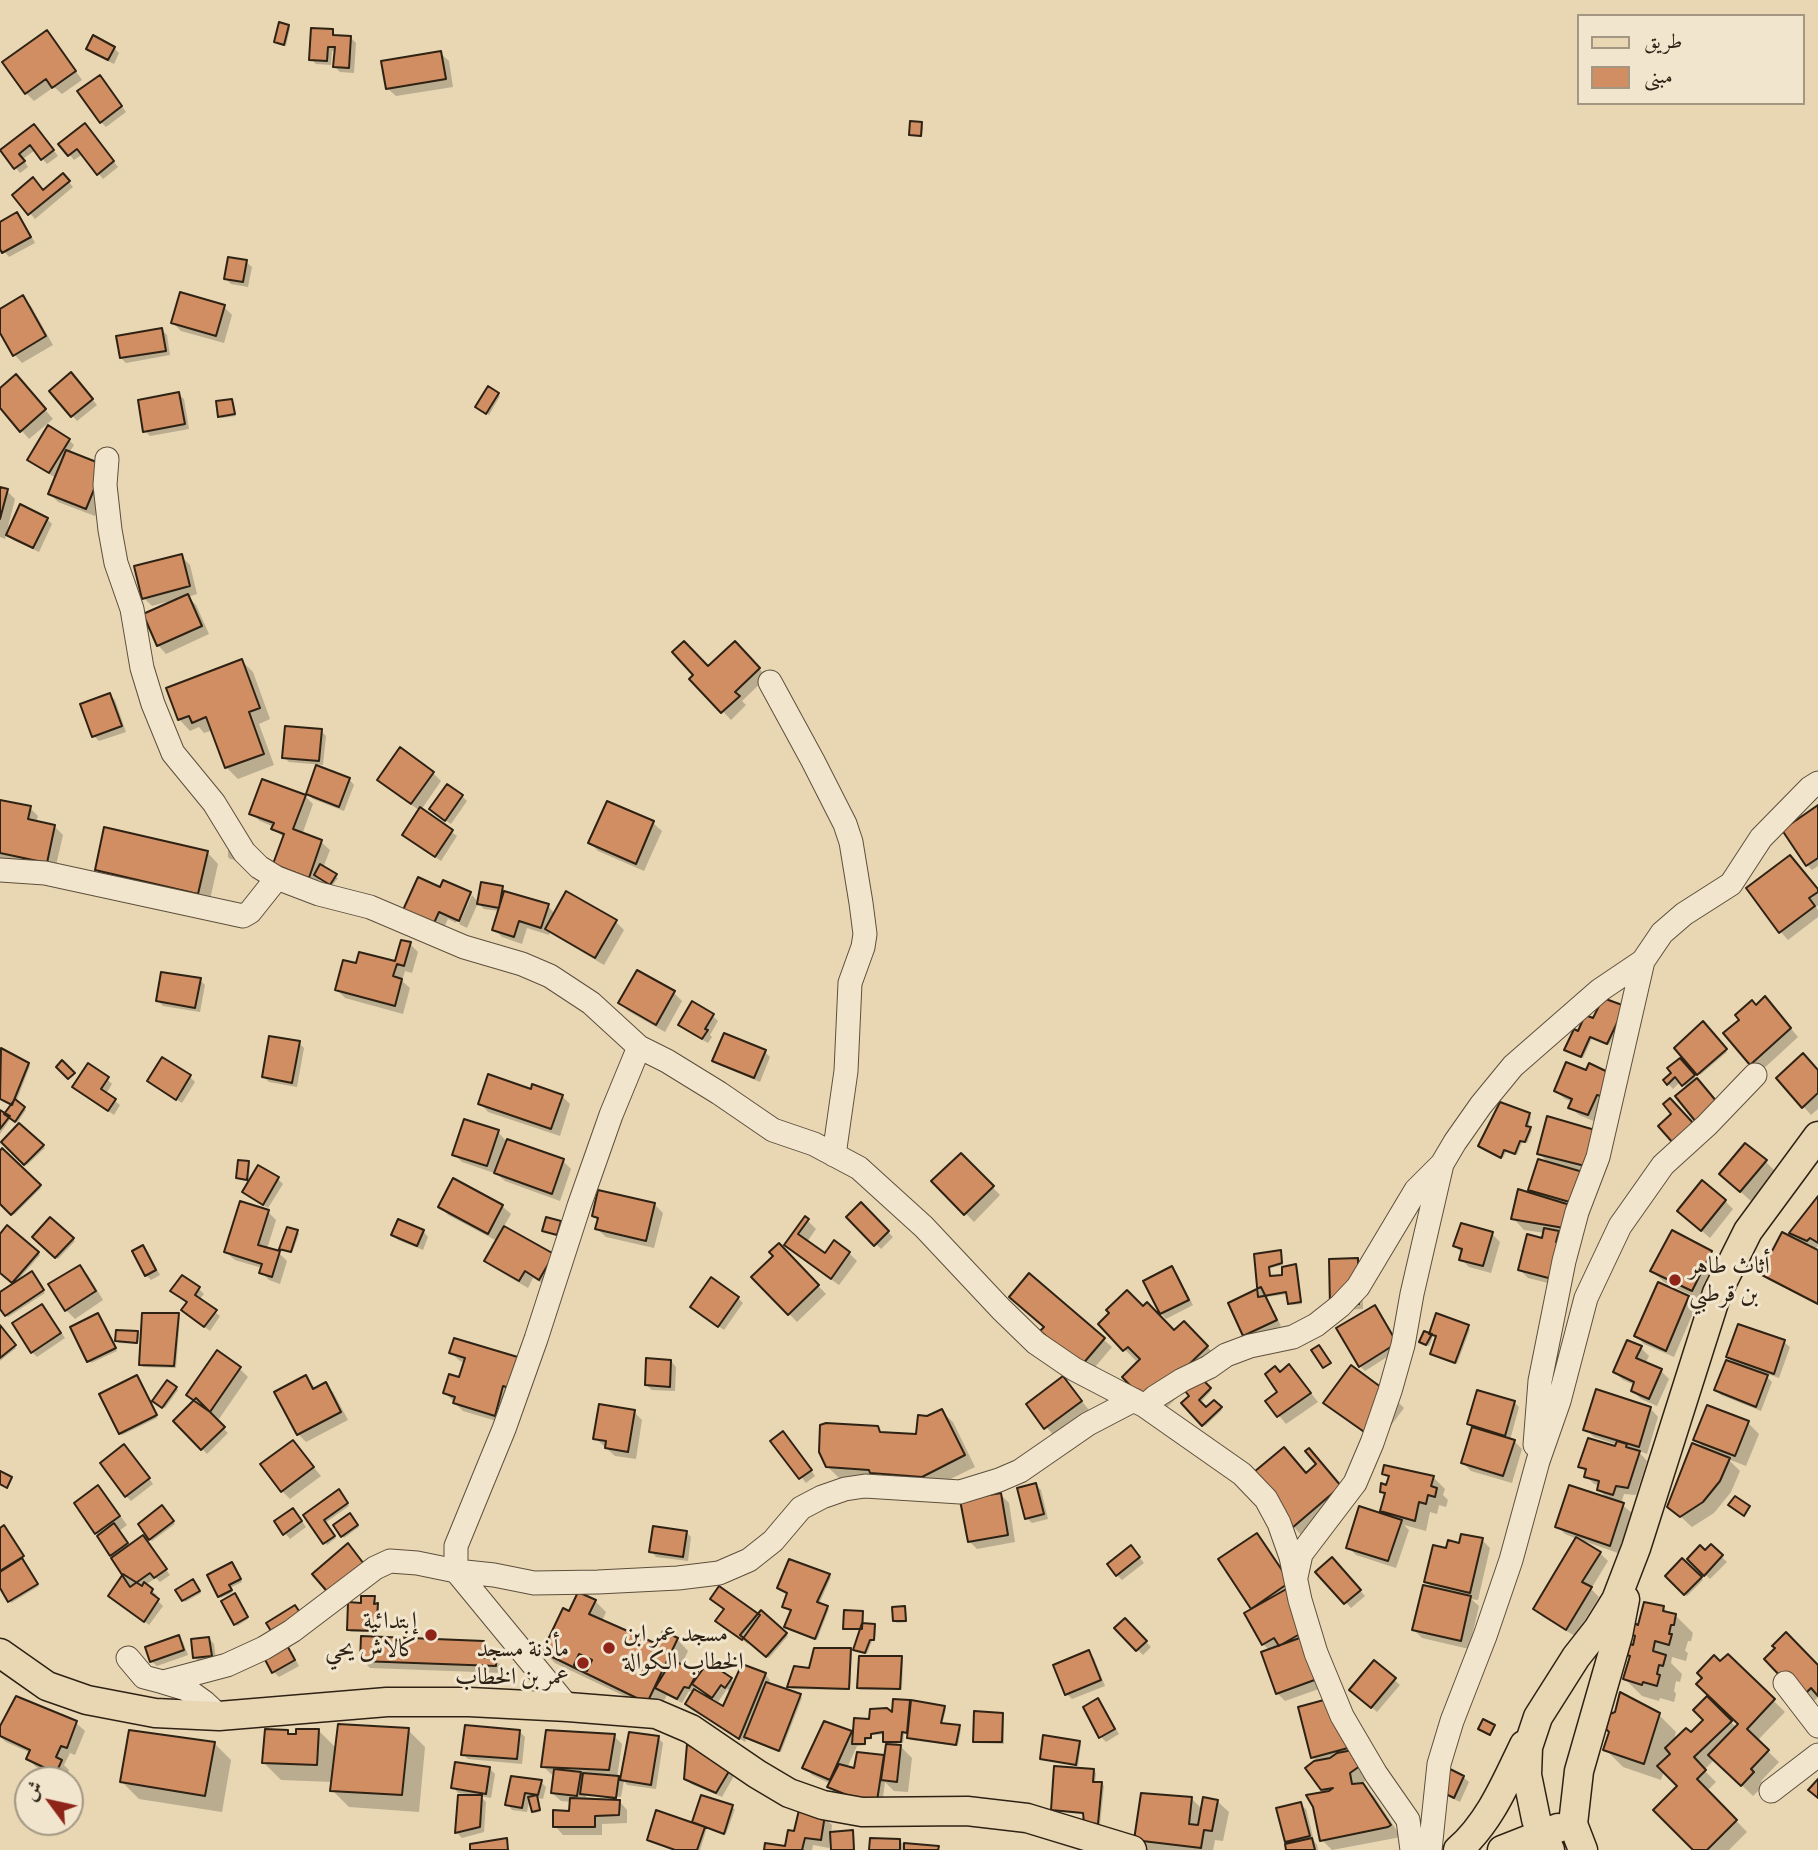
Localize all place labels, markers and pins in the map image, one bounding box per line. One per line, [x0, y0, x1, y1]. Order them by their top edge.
place label: أثاث طاهر بن قرطبي [1689, 1252, 1770, 1308]
marker: أثاث طاهر بن قرطبي [1667, 1272, 1683, 1288]
place label: إبتدائية كالاش يحي [325, 1607, 417, 1663]
place label: مسجد عمر ابن الخطاب الكوالة [623, 1620, 744, 1676]
marker: إبتدائية كالاش يحي [423, 1627, 439, 1643]
place label: مأذنة مسجد عمر بن الخطاب [455, 1635, 569, 1691]
marker: مسجد عمر ابن الخطاب الكوالة [601, 1640, 617, 1656]
marker: مأذنة مسجد عمر بن الخطاب [575, 1655, 591, 1671]

